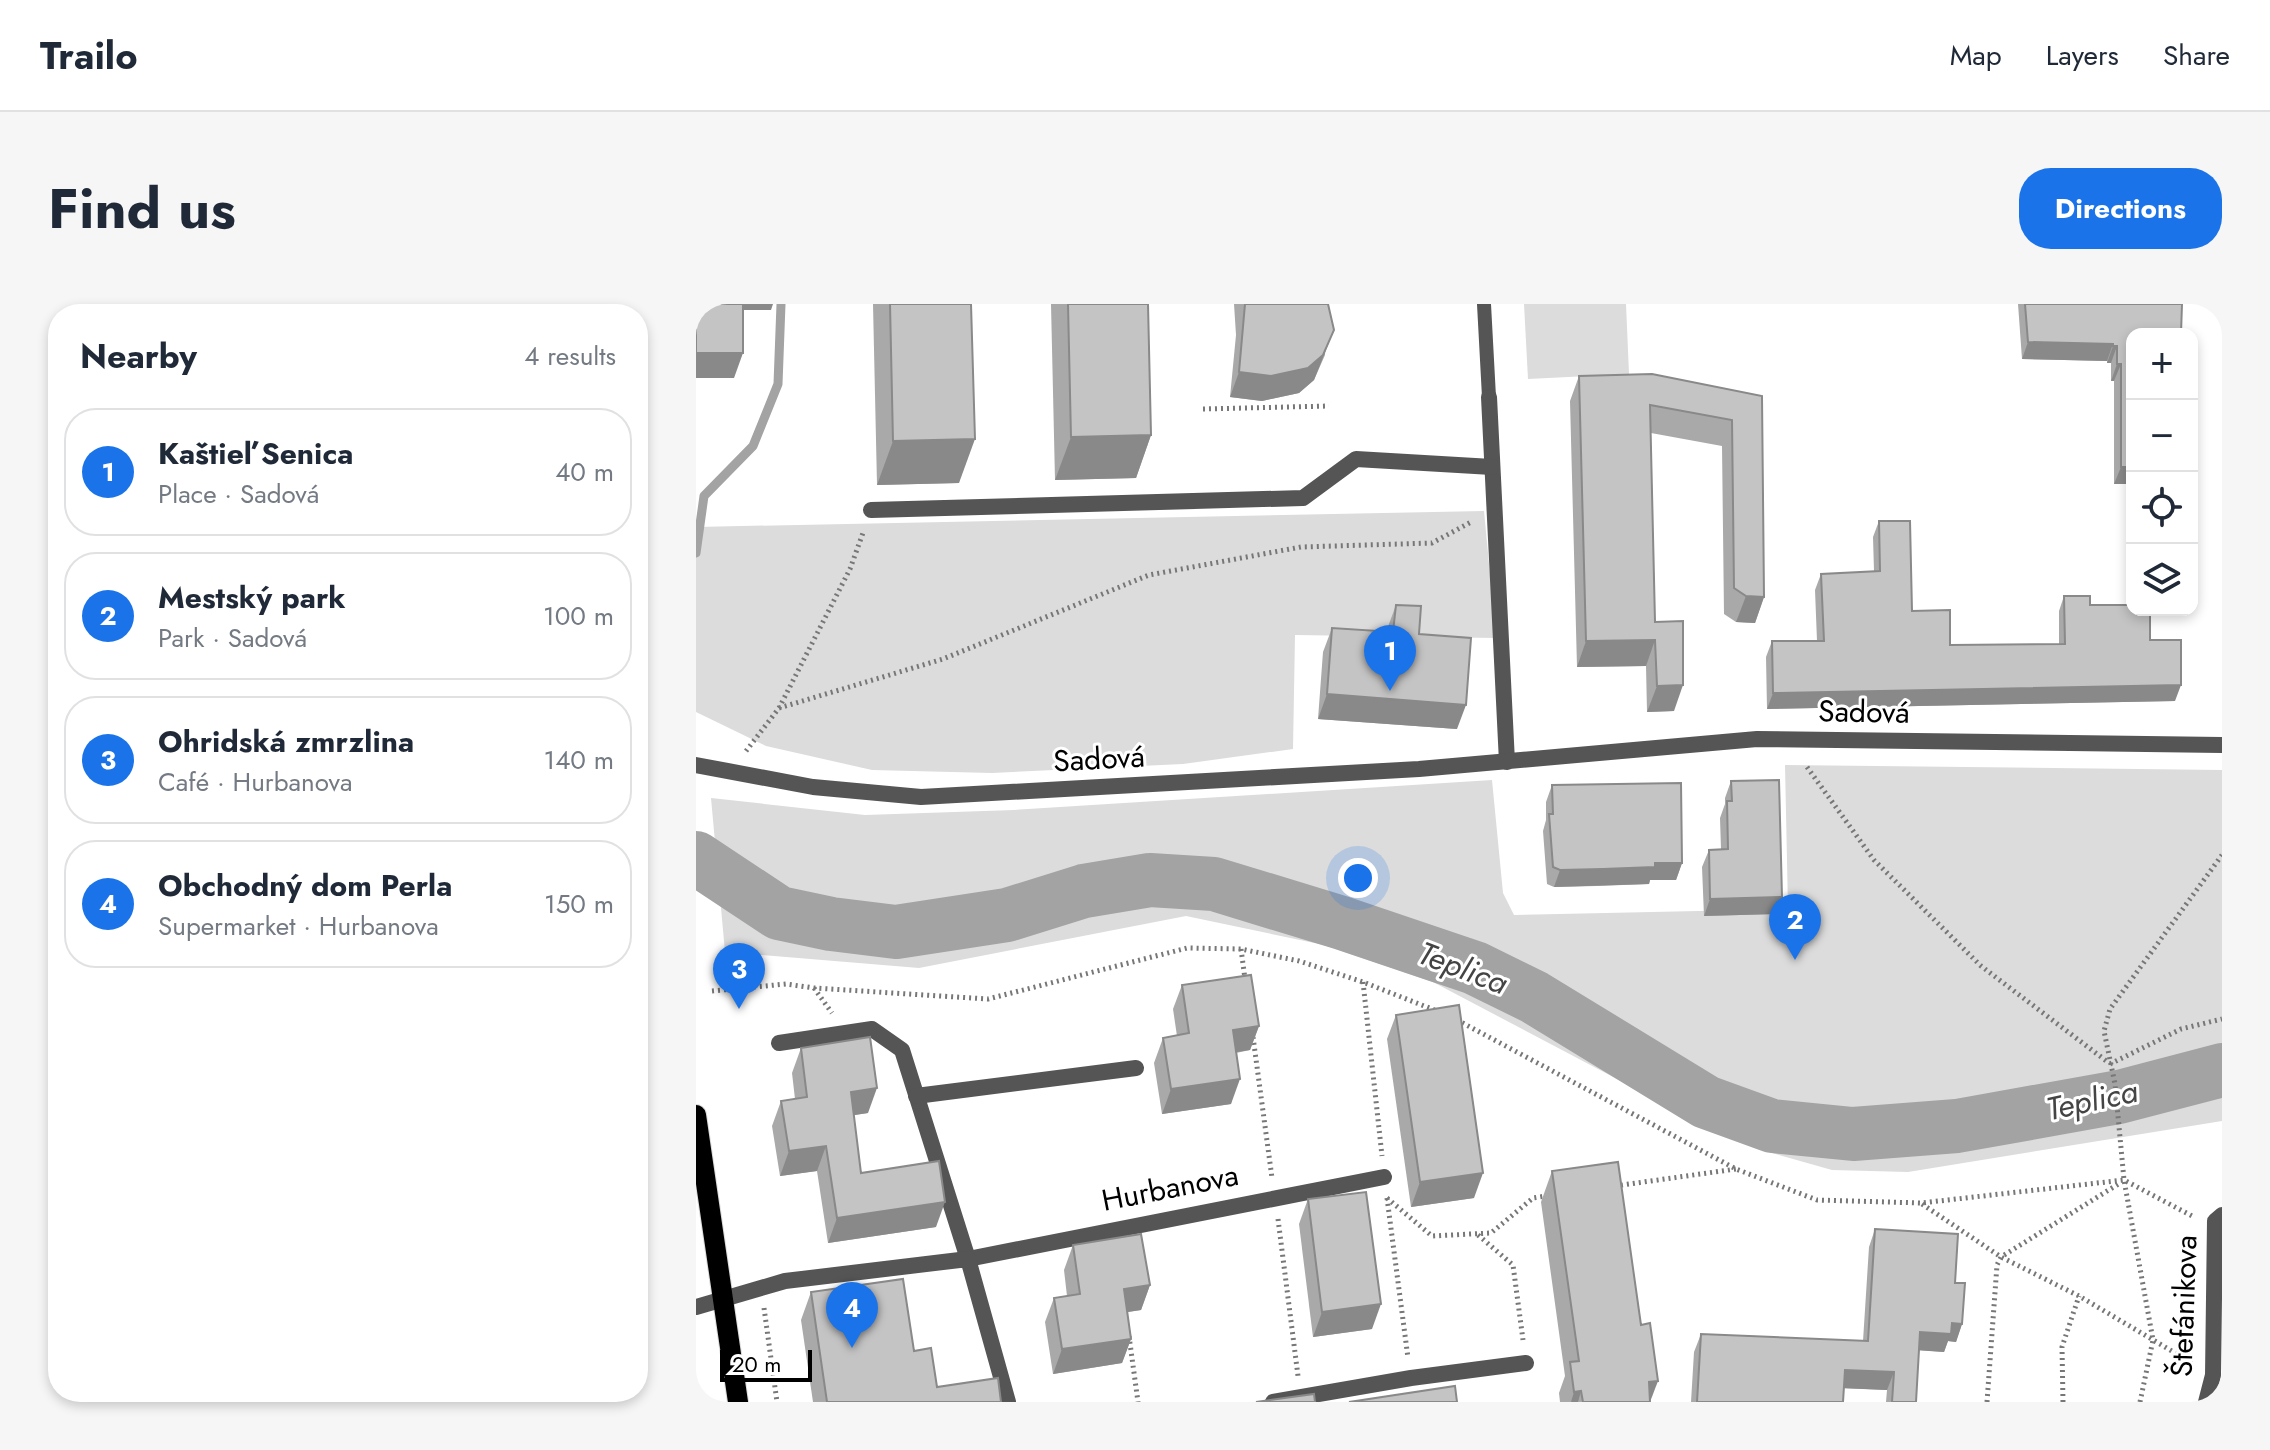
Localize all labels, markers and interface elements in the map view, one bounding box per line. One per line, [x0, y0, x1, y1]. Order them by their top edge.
text: Trailo [40, 28, 138, 83]
text: Map [1950, 35, 2002, 76]
text: Layers [2046, 35, 2119, 76]
text: Share [2163, 35, 2230, 76]
text: Find us [48, 168, 236, 249]
button: Directions [2019, 168, 2222, 249]
map controls [2126, 328, 2198, 616]
button: + [2126, 328, 2198, 400]
text: Nearby [80, 332, 197, 381]
text: 4 results [524, 337, 616, 375]
button: − [2126, 400, 2198, 472]
text: Kaštieľ Senica [158, 432, 353, 475]
text: 1 [101, 453, 115, 491]
text: 40 m [555, 453, 614, 491]
button: locate [2126, 472, 2198, 544]
text: Place · Sadová [158, 475, 319, 513]
button: layers [2126, 544, 2198, 616]
text: Mestský park [158, 576, 346, 619]
text: 2 [99, 597, 117, 635]
text: 100 m [543, 597, 614, 635]
text: Park · Sadová [158, 619, 307, 657]
pin: 1 [1364, 625, 1416, 691]
street label: Sadová [1818, 689, 1910, 734]
text: Ohridská zmrzlina [158, 720, 414, 763]
street label: Sadová [1052, 735, 1146, 782]
text: 3 [100, 741, 116, 779]
text: 140 m [543, 741, 614, 779]
text: Café · Hurbanova [158, 763, 352, 801]
your location [1338, 858, 1378, 898]
text: Obchodný dom Perla [158, 864, 452, 907]
text: 4 [99, 885, 117, 923]
text: 150 m [544, 885, 614, 923]
pin: 2 [1769, 894, 1821, 960]
text: Supermarket · Hurbanova [158, 907, 439, 945]
water label: Teplica [1411, 930, 1515, 1006]
pin: 3 [713, 943, 765, 1009]
water label: Teplica [2042, 1068, 2142, 1132]
street label: Hurbanova [1098, 1153, 1242, 1222]
street label: Štefánikova [2160, 1234, 2207, 1378]
pin: 4 [826, 1282, 878, 1348]
scale bar [720, 1346, 812, 1382]
text: 20 m [732, 1348, 781, 1380]

